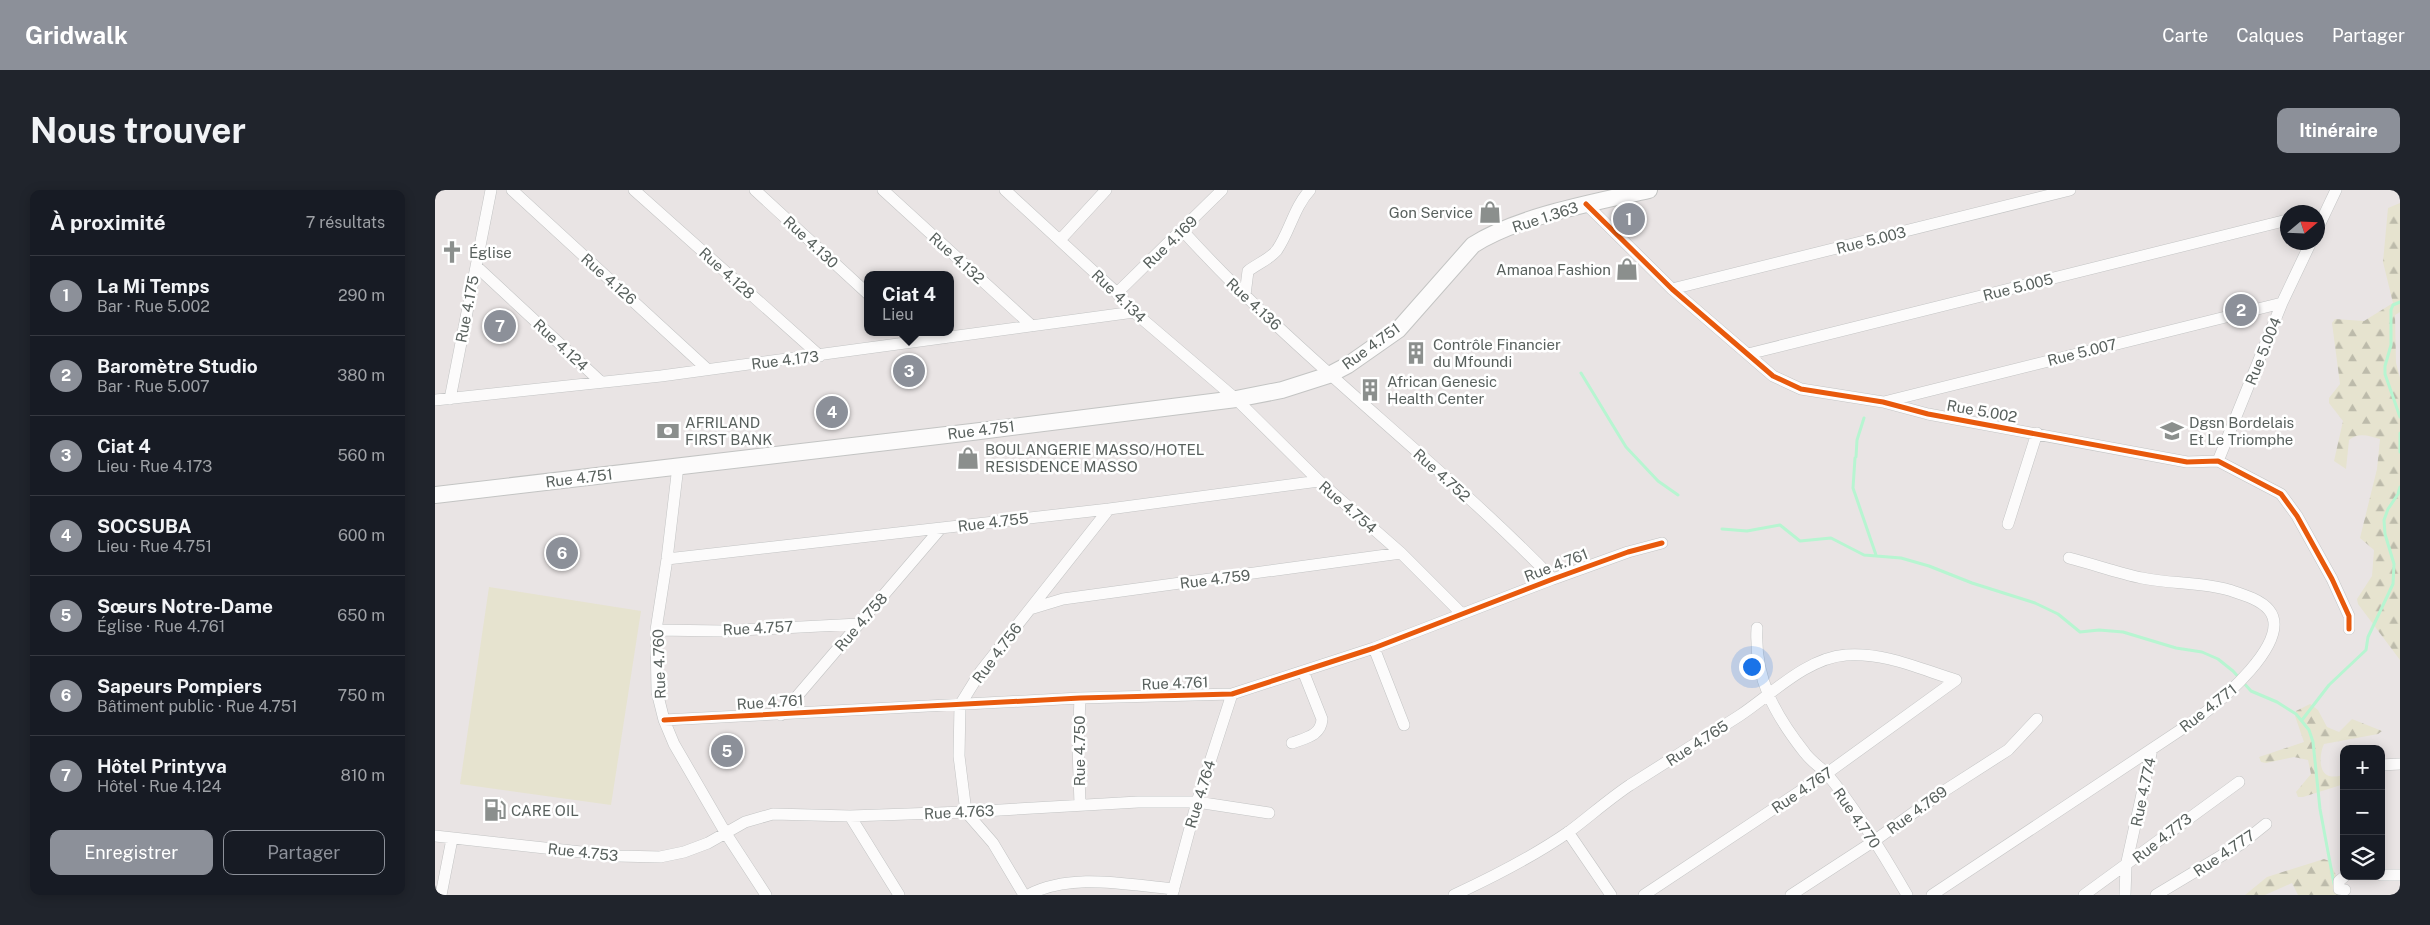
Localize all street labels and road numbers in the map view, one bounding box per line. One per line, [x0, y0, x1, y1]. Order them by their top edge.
street label: Rue 1.363 [1510, 198, 1580, 236]
street label: Rue 4.169 [1140, 212, 1200, 272]
street label: Rue 4.130 [780, 213, 842, 271]
street label: Rue 5.003 [1834, 223, 1908, 257]
street label: Rue 4.132 [926, 229, 988, 287]
street label: Rue 4.128 [696, 244, 758, 302]
street label: Rue 4.126 [578, 250, 640, 308]
street label: Rue 4.134 [1088, 266, 1150, 326]
street label: Rue 5.005 [1981, 270, 2055, 304]
street label: Rue 4.175 [452, 274, 482, 344]
street label: Rue 4.136 [1223, 274, 1285, 334]
street label: Rue 5.004 [2242, 315, 2284, 387]
street label: Rue 4.124 [530, 316, 592, 374]
street label: Rue 4.751 [1339, 319, 1403, 373]
street label: Rue 5.007 [2046, 335, 2118, 369]
street label: Rue 4.173 [750, 347, 820, 373]
street label: Rue 5.002 [1946, 396, 2018, 426]
street label: Rue 4.751 [946, 417, 1016, 443]
street label: Rue 4.752 [1410, 445, 1474, 505]
street label: Rue 4.751 [544, 465, 614, 491]
street label: Rue 4.754 [1316, 477, 1380, 537]
street label: Rue 4.755 [957, 509, 1029, 535]
street label: Rue 4.761 [1522, 545, 1590, 585]
street label: Rue 4.759 [1179, 566, 1251, 592]
street label: Rue 4.758 [831, 590, 891, 654]
street label: Rue 4.757 [722, 618, 794, 638]
street label: Rue 4.756 [969, 620, 1025, 686]
street label: Rue 4.760 [649, 629, 669, 699]
street label: Rue 4.761 [1141, 673, 1209, 693]
street label: Rue 4.771 [2176, 681, 2240, 735]
street label: Rue 4.761 [736, 691, 804, 713]
street label: Rue 4.750 [1071, 716, 1088, 786]
street label: Rue 4.765 [1663, 717, 1731, 769]
street label: Rue 4.774 [2127, 756, 2159, 828]
street label: Rue 4.764 [1182, 758, 1218, 830]
street label: Rue 4.767 [1768, 763, 1836, 817]
street label: Rue 4.769 [1884, 783, 1950, 837]
street label: Rue 4.770 [1830, 784, 1884, 852]
street label: Rue 4.763 [923, 802, 995, 822]
street label: Rue 4.773 [2129, 810, 2195, 866]
street label: Rue 4.777 [2190, 826, 2258, 880]
street label: Rue 4.753 [547, 840, 619, 864]

